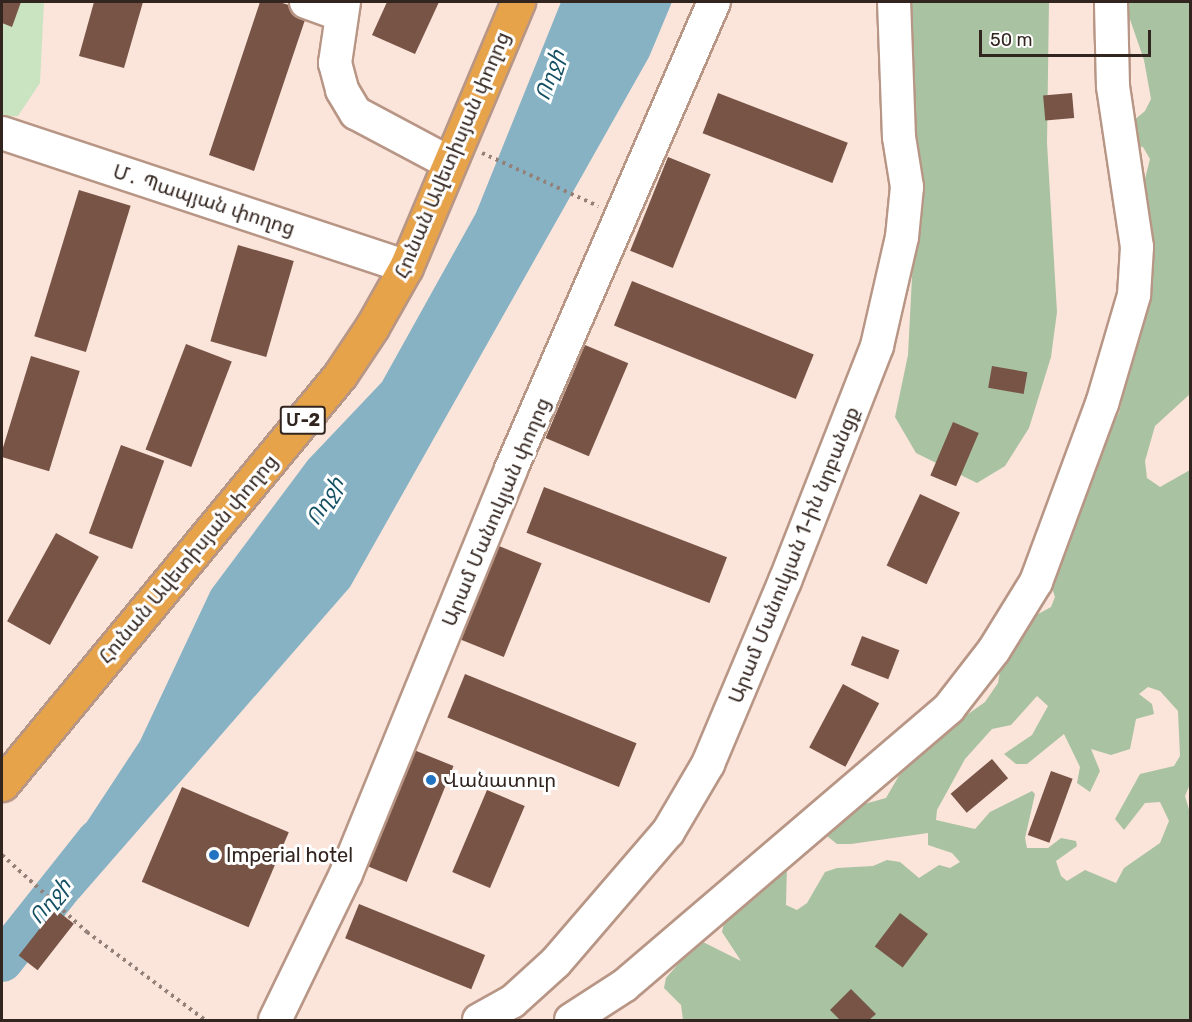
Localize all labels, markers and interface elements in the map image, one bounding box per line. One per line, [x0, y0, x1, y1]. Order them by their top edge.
scale bar [982, 18, 1154, 56]
street label: Հունան Ավետիսյան փողոց [389, 28, 515, 282]
text: 50 m [990, 29, 1033, 51]
water label: Ողջի [530, 46, 570, 104]
street label: Մ․ Պապյան փողոց [110, 159, 298, 241]
street label: Արամ Մանուկյան փողոց [437, 394, 555, 630]
street label: Արամ Մանուկյան 1-ին նրբանցք [723, 403, 865, 707]
road number: Մ-2 [279, 405, 327, 435]
street label: Հունան Ավետիսյան փողոց [93, 450, 283, 668]
water label: Ողջի [301, 472, 349, 530]
place label: Վանատուր [443, 768, 556, 792]
marker: Վանատուր [424, 773, 438, 787]
place label: Imperial hotel [226, 843, 353, 867]
marker: Imperial hotel [207, 848, 221, 862]
water label: Ողջի [24, 873, 76, 929]

